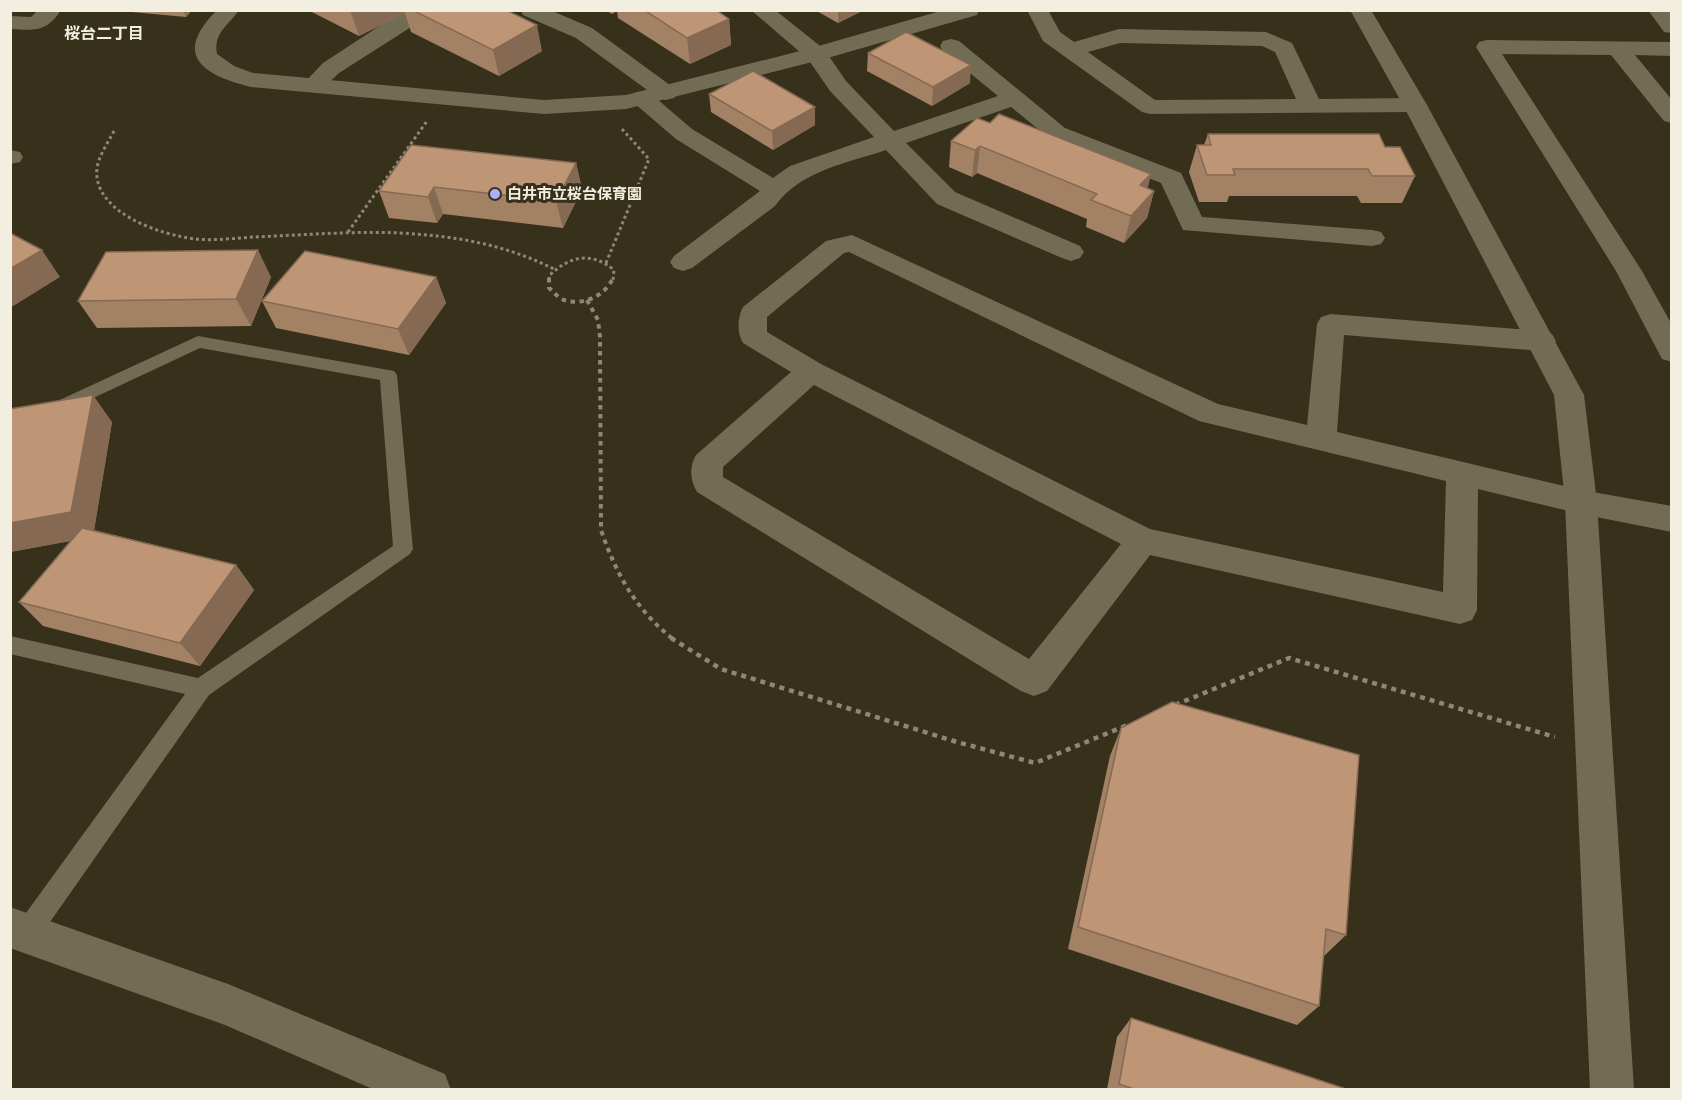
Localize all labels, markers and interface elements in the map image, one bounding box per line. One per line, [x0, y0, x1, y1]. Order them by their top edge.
district label: 桜台二丁目 [64, 25, 144, 42]
place label: 白井市立桜台保育園 [507, 185, 642, 202]
marker: 白井市立桜台保育園 [488, 187, 502, 201]

